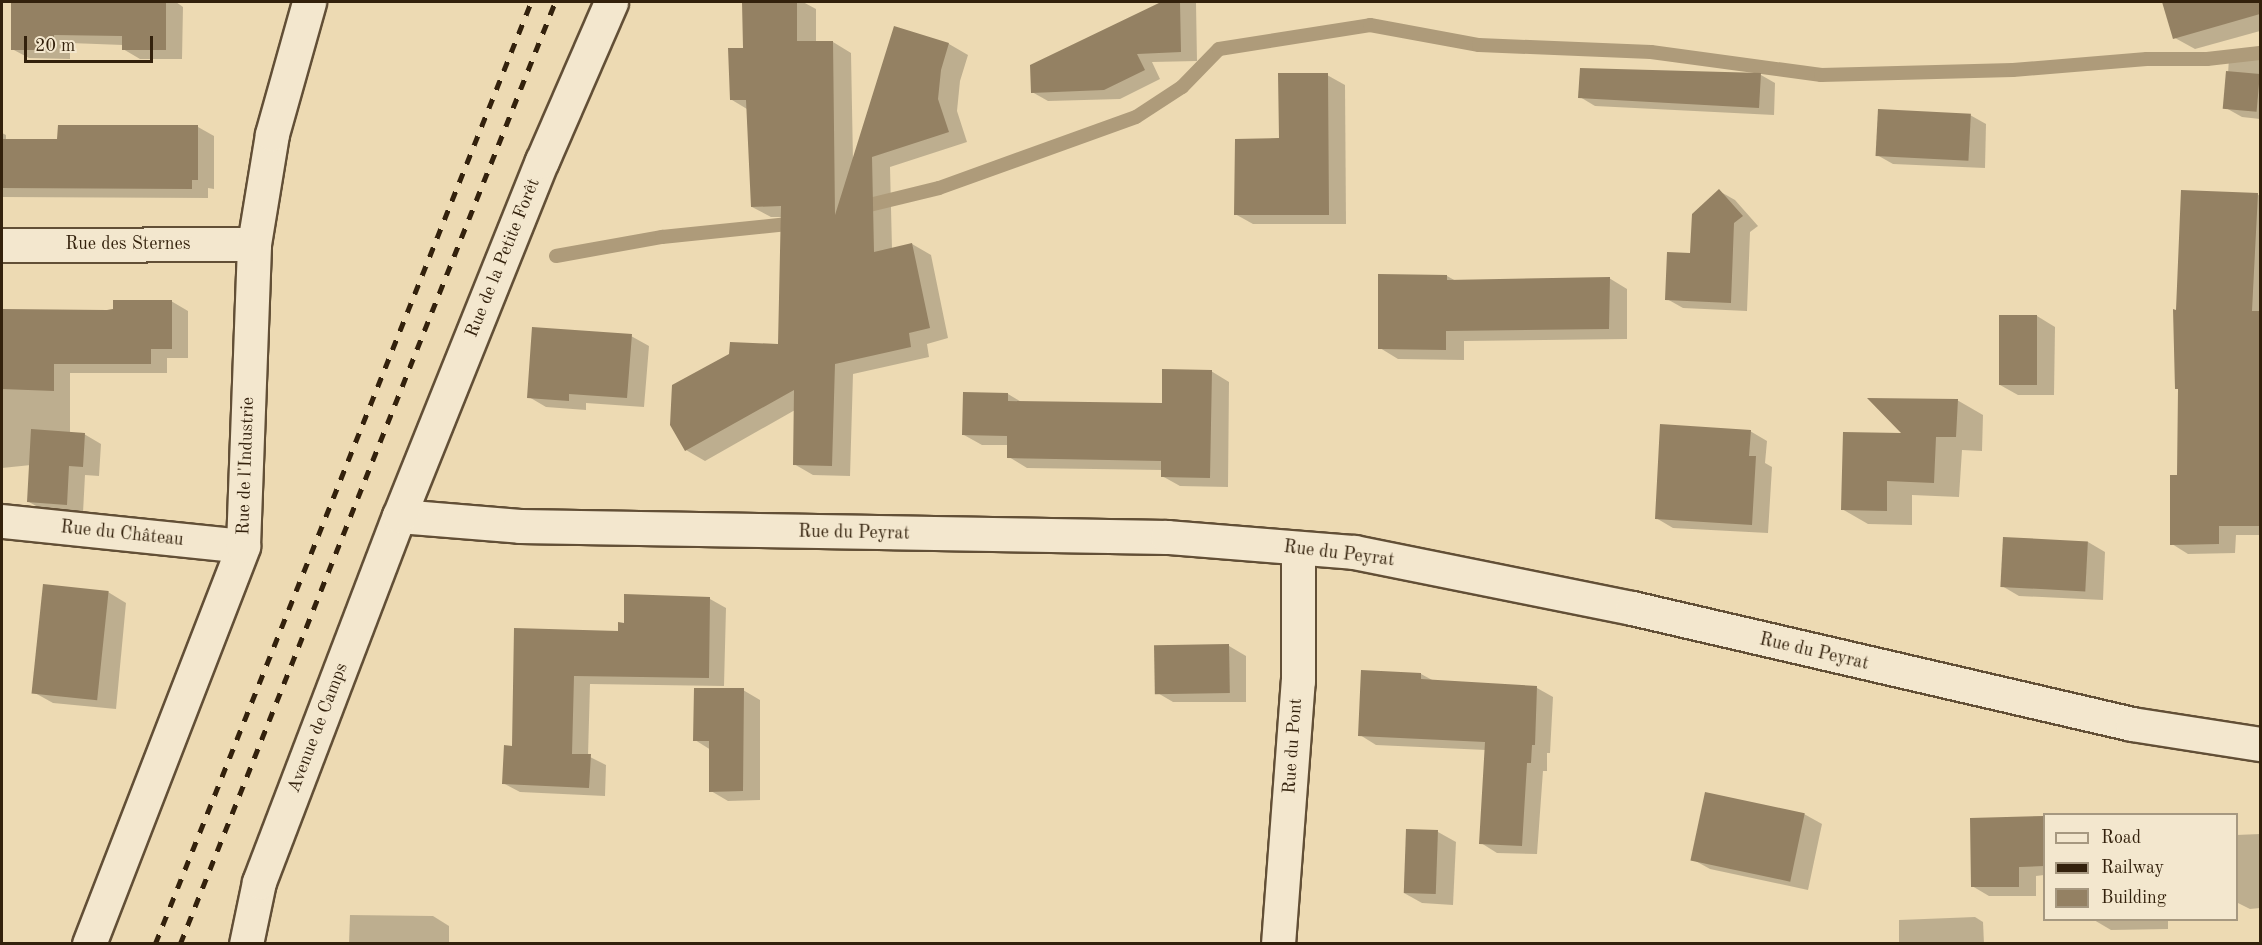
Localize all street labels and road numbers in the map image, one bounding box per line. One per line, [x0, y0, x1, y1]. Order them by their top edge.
street label: Rue de la Petite Forêt [461, 175, 545, 341]
street label: Rue des Sternes [65, 233, 191, 255]
street label: Rue de l'Industrie [233, 397, 259, 535]
street label: Rue du Château [59, 517, 185, 551]
street label: Rue du Peyrat [798, 521, 910, 545]
street label: Rue du Peyrat [1282, 536, 1396, 572]
street label: Rue du Peyrat [1757, 629, 1871, 675]
street label: Avenue de Camps [283, 660, 353, 796]
street label: Rue du Pont [1279, 697, 1307, 795]

